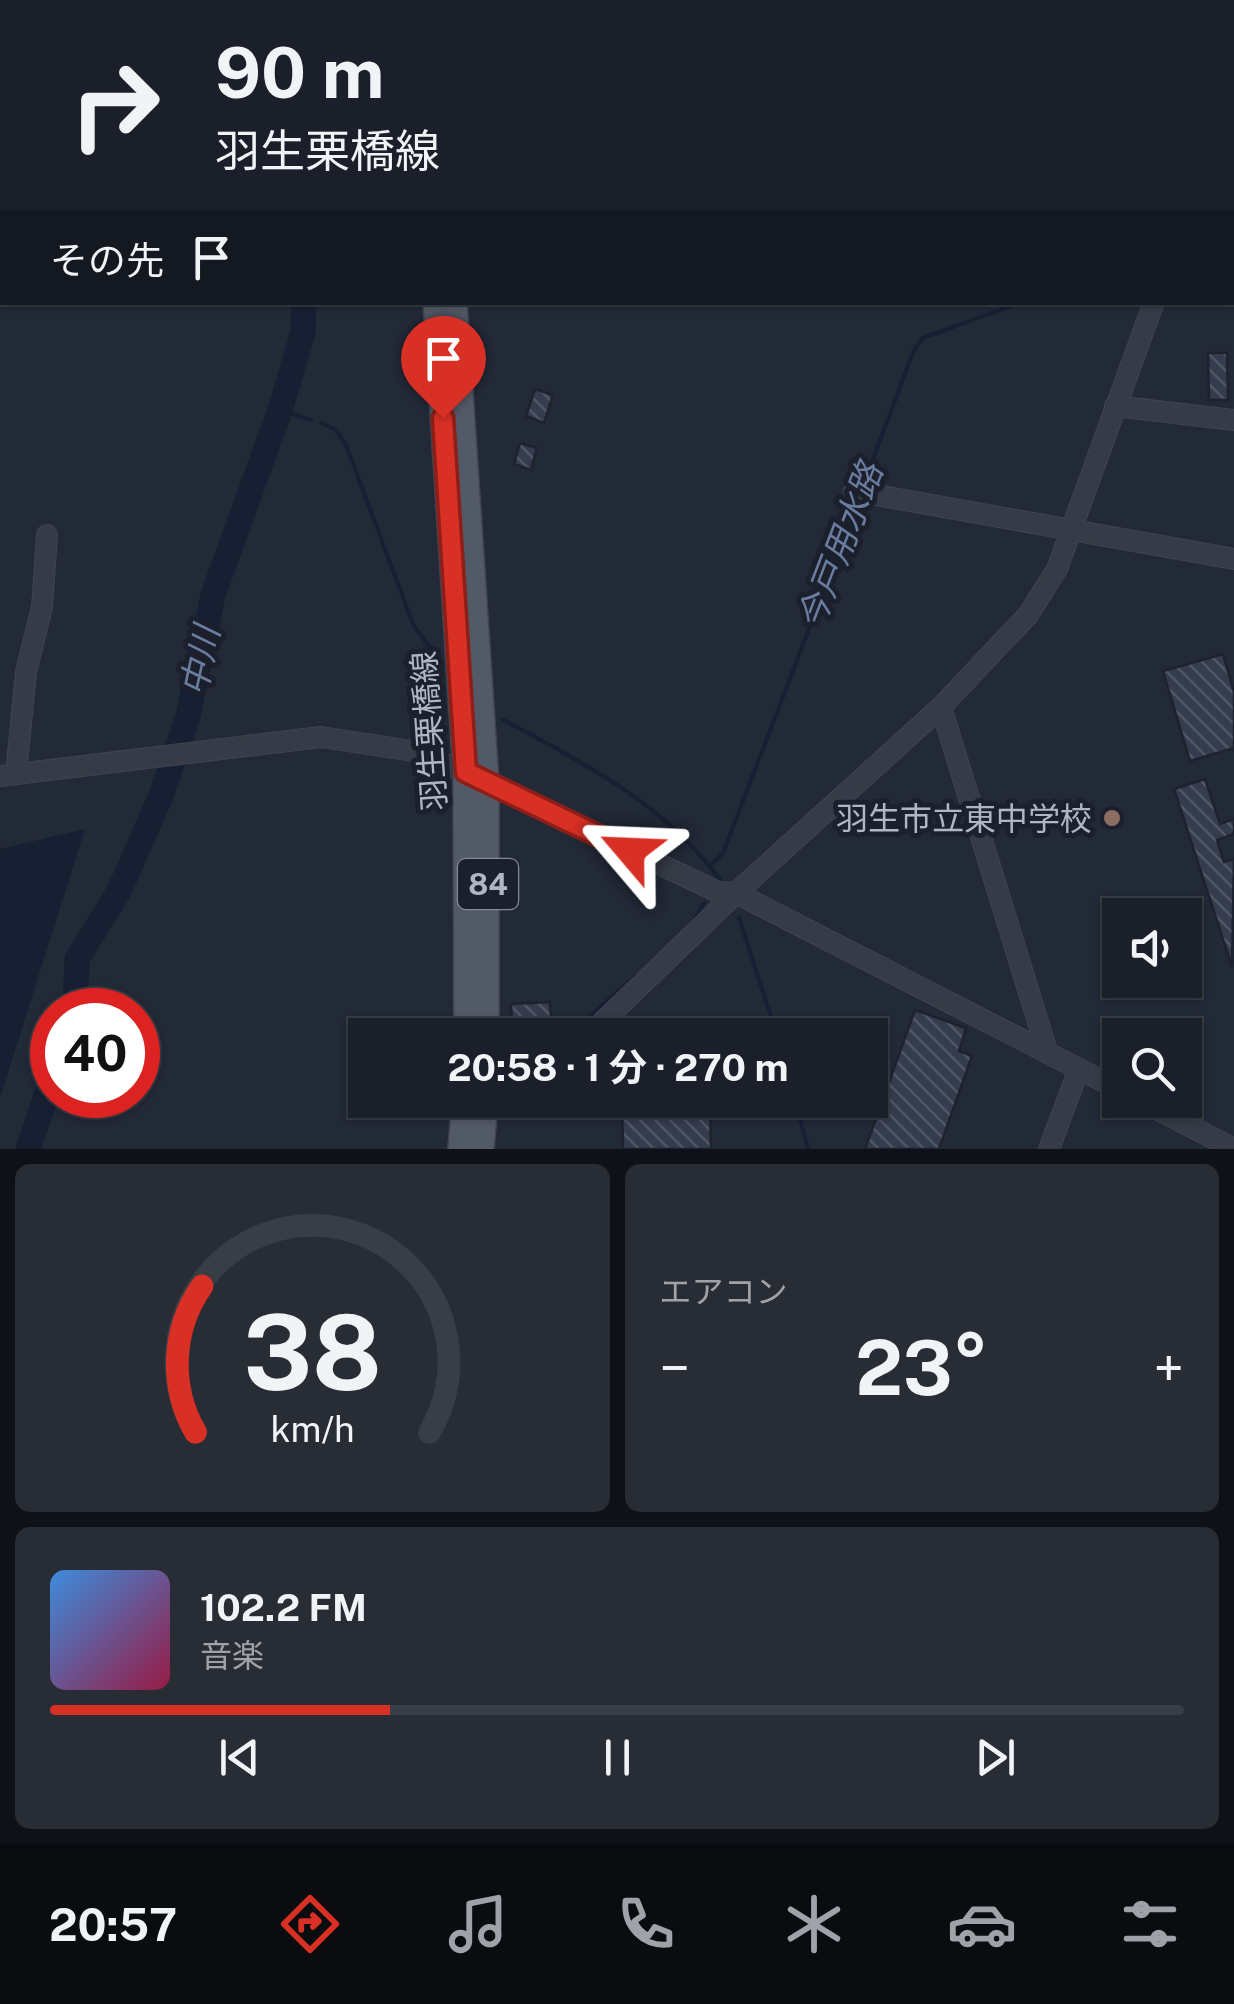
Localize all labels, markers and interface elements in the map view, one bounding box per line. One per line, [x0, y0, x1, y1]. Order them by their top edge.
text: 90 m [215, 31, 385, 114]
icon: right [50, 40, 180, 170]
text: 羽生栗橋線 [215, 124, 440, 177]
icon: arrive [184, 230, 239, 285]
text: その先 [50, 238, 164, 283]
pin [401, 316, 486, 419]
icon: arrive [416, 331, 471, 386]
water label: 今戸用水路 [790, 454, 892, 635]
water label: 中川 [173, 619, 228, 700]
street label: 羽生栗橋線 [405, 650, 453, 812]
position arrow [578, 799, 682, 903]
place label: 羽生市立東中学校 [836, 800, 1092, 837]
marker: 羽生市立東中学校 [1101, 807, 1123, 829]
road number: 84 [458, 859, 518, 909]
map controls [1102, 898, 1202, 1118]
button: sound [1102, 898, 1202, 998]
speed limit sign: 40 [30, 988, 160, 1118]
button: search [1102, 1018, 1202, 1118]
text: 20:58 · 1 分 · 270 m [447, 1045, 789, 1090]
text: エアコン [660, 1273, 788, 1310]
text: 38 [243, 1291, 382, 1413]
text: 23° [855, 1324, 988, 1412]
text: − [660, 1336, 690, 1400]
text: + [1154, 1336, 1184, 1400]
text: km/h [270, 1408, 354, 1450]
text: 102.2 FM [200, 1585, 367, 1630]
text: 音楽 [200, 1637, 264, 1674]
icon: previous [212, 1730, 267, 1785]
icon: pause [590, 1730, 645, 1785]
icon: next [968, 1730, 1023, 1785]
icon: directions [275, 1889, 345, 1959]
icon: music [443, 1889, 513, 1959]
icon: phone [611, 1889, 681, 1959]
icon: climate [779, 1889, 849, 1959]
icon: car [947, 1889, 1017, 1959]
icon: filters [1115, 1889, 1185, 1959]
text: 20:57 [49, 1898, 177, 1951]

